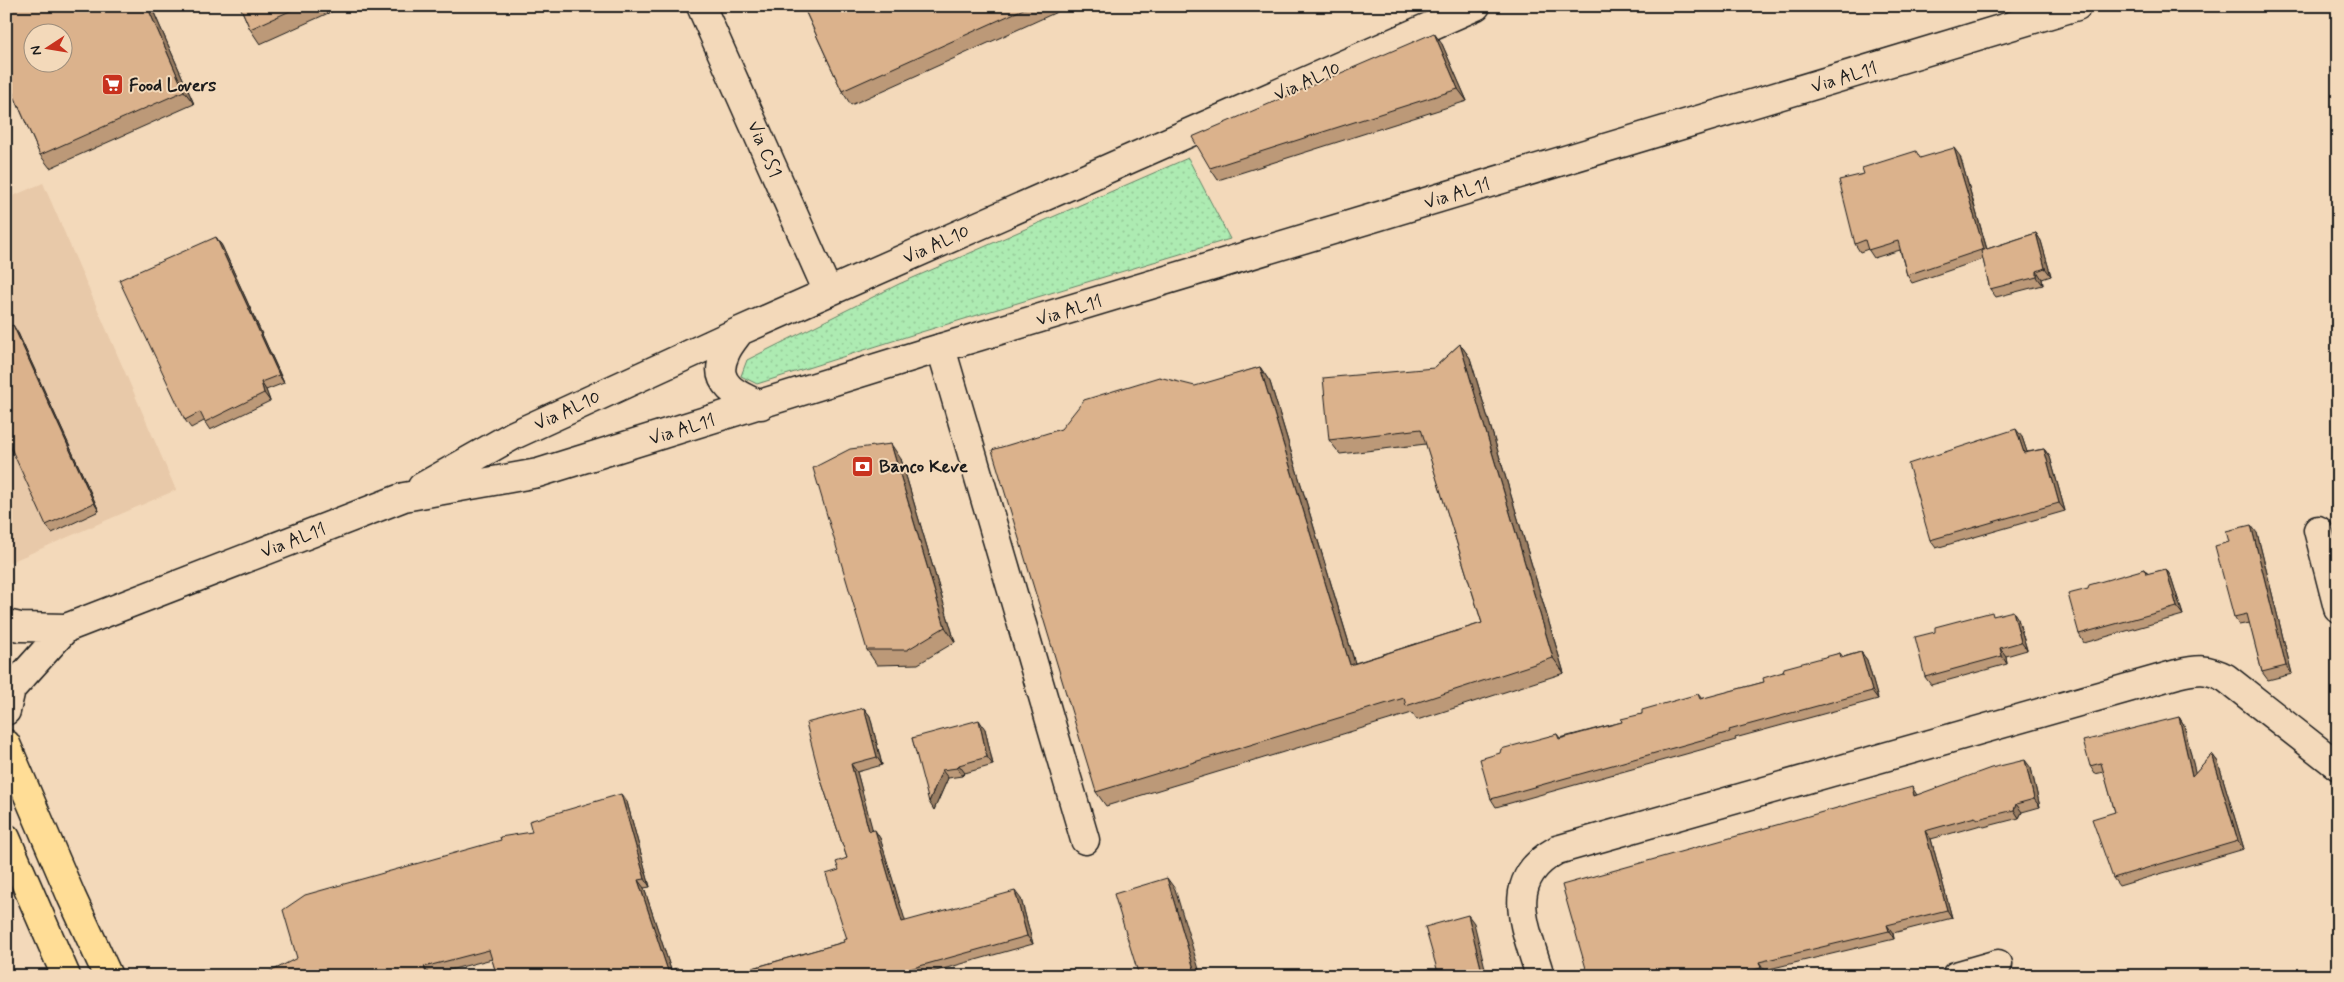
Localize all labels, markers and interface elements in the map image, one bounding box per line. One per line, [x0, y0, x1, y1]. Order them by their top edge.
north arrow [22, 22, 72, 72]
text: N [26, 44, 46, 57]
street label: Via AL10 [1270, 57, 1345, 107]
street label: Via AL11 [1808, 57, 1880, 99]
supermarket icon: Food Lovers [101, 73, 125, 97]
place label: Food Lovers [129, 74, 216, 98]
street label: Via CS1 [741, 117, 787, 181]
street label: Via AL11 [1421, 173, 1493, 215]
street label: Via AL10 [899, 220, 974, 270]
street label: Via AL11 [1033, 290, 1105, 332]
street label: Via AL10 [530, 385, 604, 437]
street label: Via AL11 [646, 409, 718, 451]
bank icon: Banco Keve [851, 454, 875, 478]
place label: Banco Keve [879, 455, 968, 479]
street label: Via AL11 [257, 518, 329, 564]

